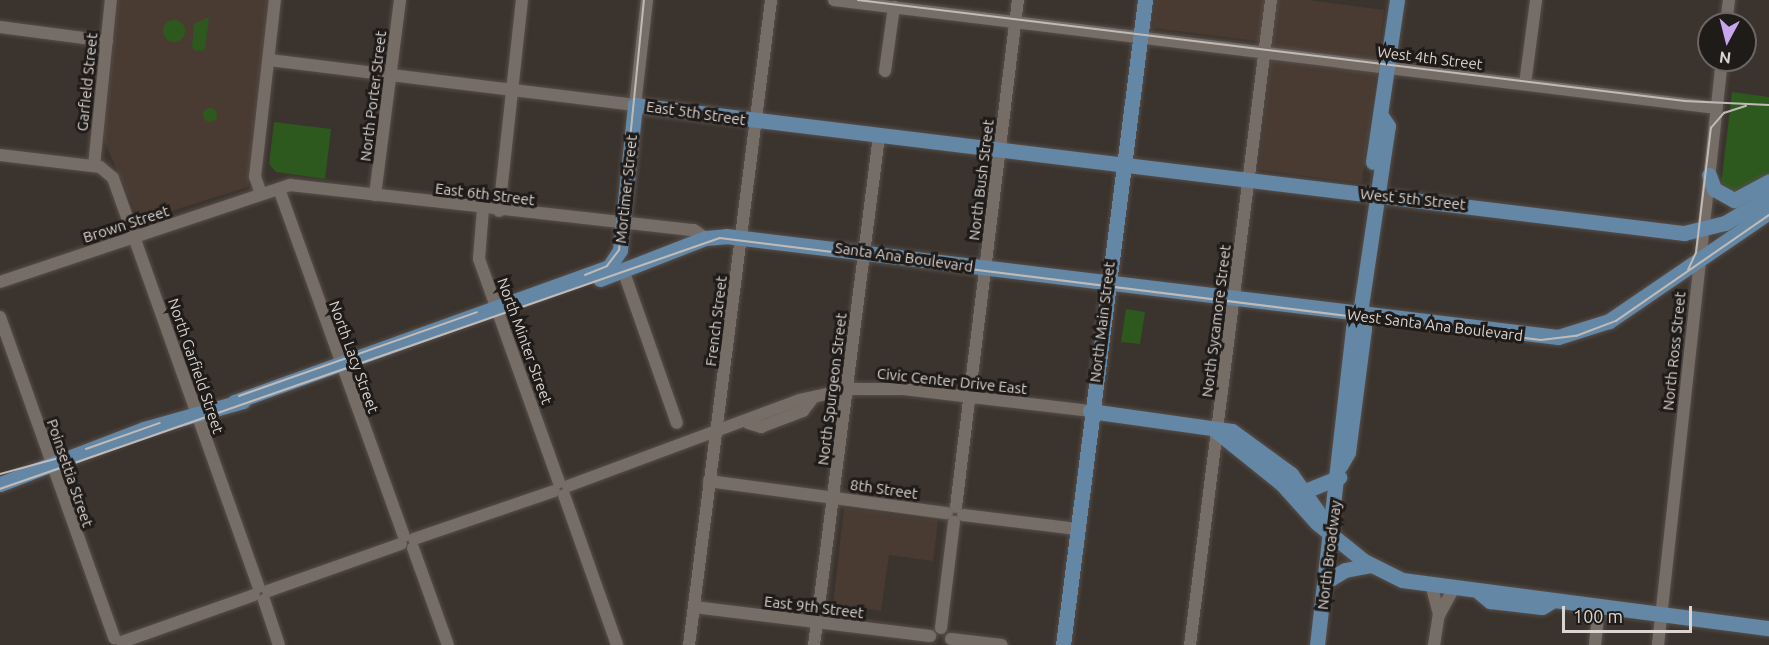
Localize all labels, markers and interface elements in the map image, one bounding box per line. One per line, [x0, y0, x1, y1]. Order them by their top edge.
north arrow [1697, 12, 1757, 72]
street label: North Porter Street [356, 30, 390, 162]
street label: Garfield Street [73, 32, 101, 132]
street label: West 4th Street [1376, 43, 1484, 73]
text: N [1718, 48, 1732, 68]
street label: East 5th Street [645, 97, 747, 129]
street label: North Bush Street [965, 119, 997, 241]
street label: Mortimer Street [611, 134, 641, 244]
street label: East 6th Street [434, 179, 536, 209]
street label: West 5th Street [1359, 185, 1467, 213]
street label: Brown Street [81, 202, 171, 246]
street label: Santa Ana Boulevard [834, 238, 974, 276]
street label: North Sycamore Street [1198, 244, 1234, 398]
street label: North Main Street [1086, 261, 1118, 383]
street label: North Minter Street [494, 275, 556, 407]
street label: French Street [702, 275, 730, 367]
street label: North Ross Street [1659, 291, 1689, 411]
street label: North Garfield Street [164, 296, 228, 436]
street label: North Lacy Street [325, 298, 383, 416]
street label: West Santa Ana Boulevard [1346, 305, 1524, 345]
street label: North Spurgeon Street [814, 312, 850, 466]
street label: Civic Center Drive East [876, 364, 1028, 398]
street label: Poinsettia Street [43, 417, 97, 529]
street label: 8th Street [849, 475, 919, 503]
street label: North Broadway [1313, 499, 1345, 611]
street label: East 9th Street [763, 592, 865, 622]
scale bar [1565, 594, 1696, 632]
text: 100 m [1573, 606, 1623, 626]

